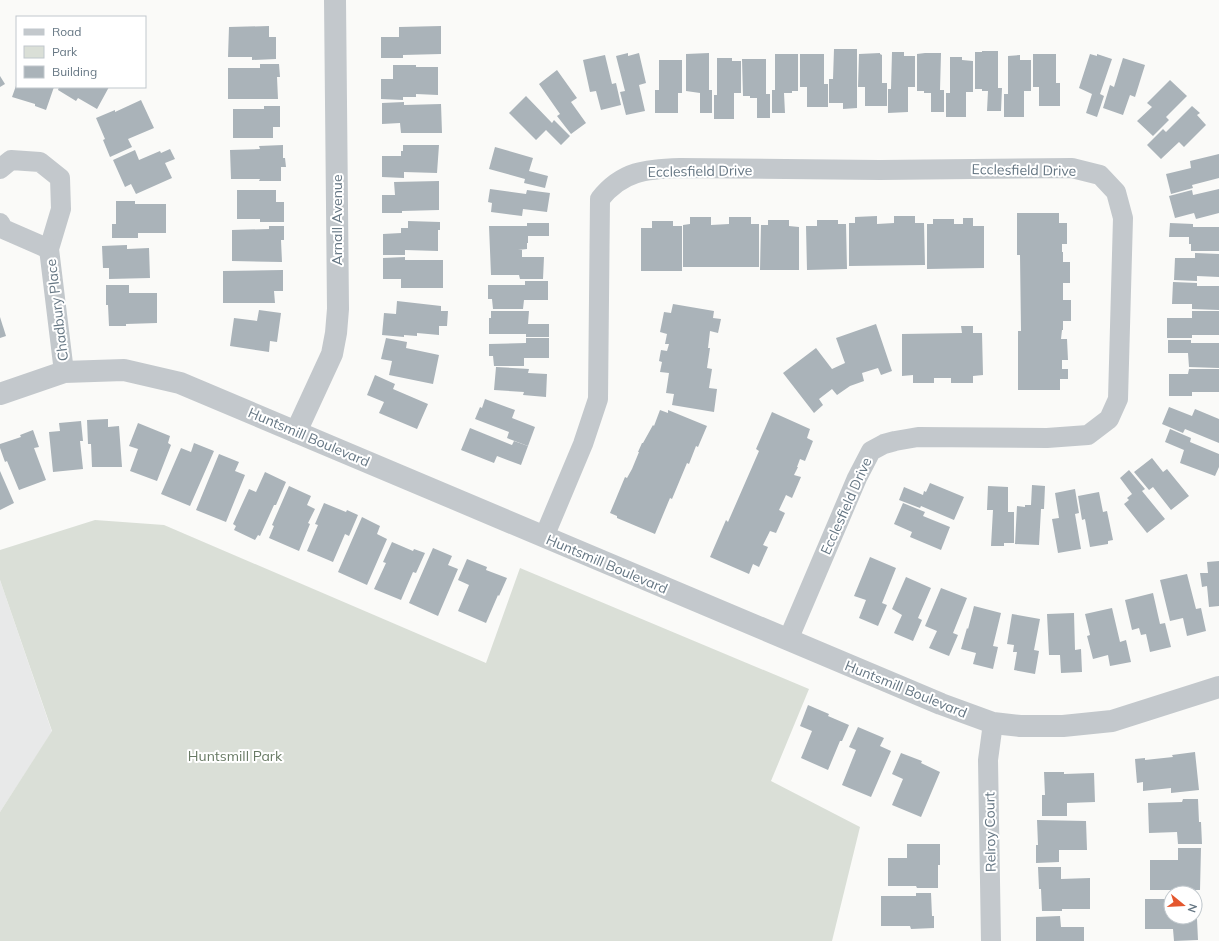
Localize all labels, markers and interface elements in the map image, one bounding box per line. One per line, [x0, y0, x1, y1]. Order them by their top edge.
legend [16, 16, 146, 88]
text: Road [52, 24, 81, 39]
text: Park [52, 44, 78, 59]
text: Building [52, 64, 97, 79]
street label: Ecclesfield Drive [972, 160, 1076, 180]
street label: Ecclesfield Drive [648, 161, 752, 181]
street label: Arnall Avenue [328, 174, 346, 266]
street label: Chadbury Place [42, 258, 72, 362]
street label: Huntsmill Boulevard [245, 403, 373, 471]
street label: Ecclesfield Drive [816, 455, 876, 557]
street label: Huntsmill Boulevard [543, 530, 671, 598]
street label: Huntsmill Boulevard [842, 656, 970, 722]
park label: Huntsmill Park [188, 747, 283, 765]
street label: Relroy Court [980, 792, 1000, 872]
north arrow [1163, 885, 1203, 925]
text: N [1185, 902, 1200, 914]

